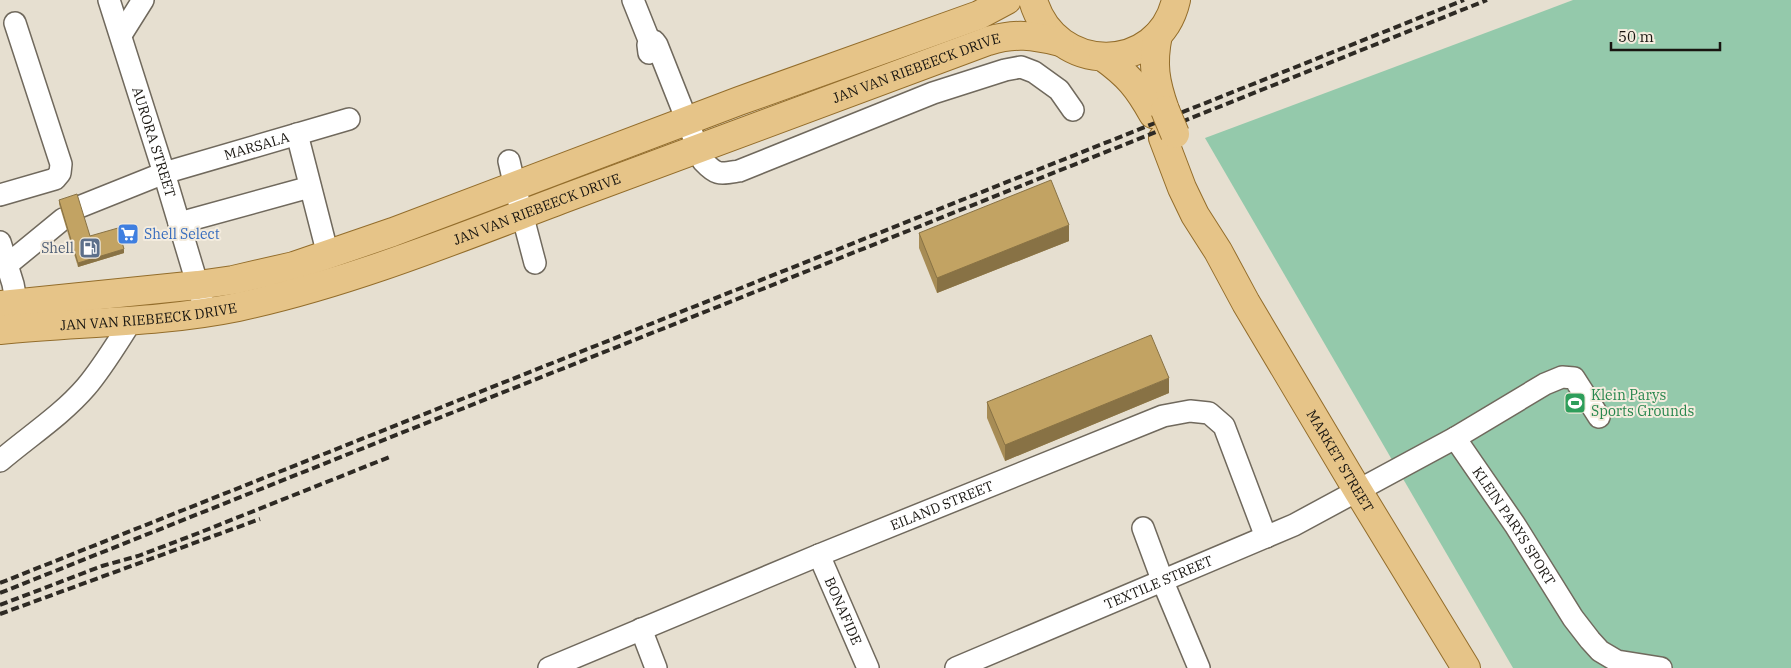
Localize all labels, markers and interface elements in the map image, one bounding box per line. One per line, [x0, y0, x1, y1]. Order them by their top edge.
scale bar [1611, 20, 1720, 52]
text: 50 m [1618, 27, 1654, 46]
street label: JAN VAN RIEBEECK DRIVE [830, 29, 1002, 107]
street label: AURORA STREET [128, 84, 180, 200]
street label: MARSALA [222, 128, 292, 164]
street label: JAN VAN RIEBEECK DRIVE [451, 169, 623, 249]
supermarket icon: Shell Select [116, 222, 140, 246]
place label: Shell Select [144, 225, 220, 243]
fuel station icon: Shell [78, 236, 102, 260]
place label: Shell [41, 239, 74, 257]
street label: JAN VAN RIEBEECK DRIVE [59, 298, 238, 334]
place label: Klein Parys Sports Grounds [1591, 386, 1694, 420]
sports icon: Klein Parys Sports Grounds [1563, 391, 1587, 415]
street label: MARKET STREET [1303, 406, 1378, 515]
street label: KLEIN PARYS SPORT [1469, 463, 1559, 589]
street label: EILAND STREET [887, 477, 996, 534]
street label: TEXTILE STREET [1102, 551, 1216, 613]
street label: BONAFIDE [821, 574, 866, 648]

